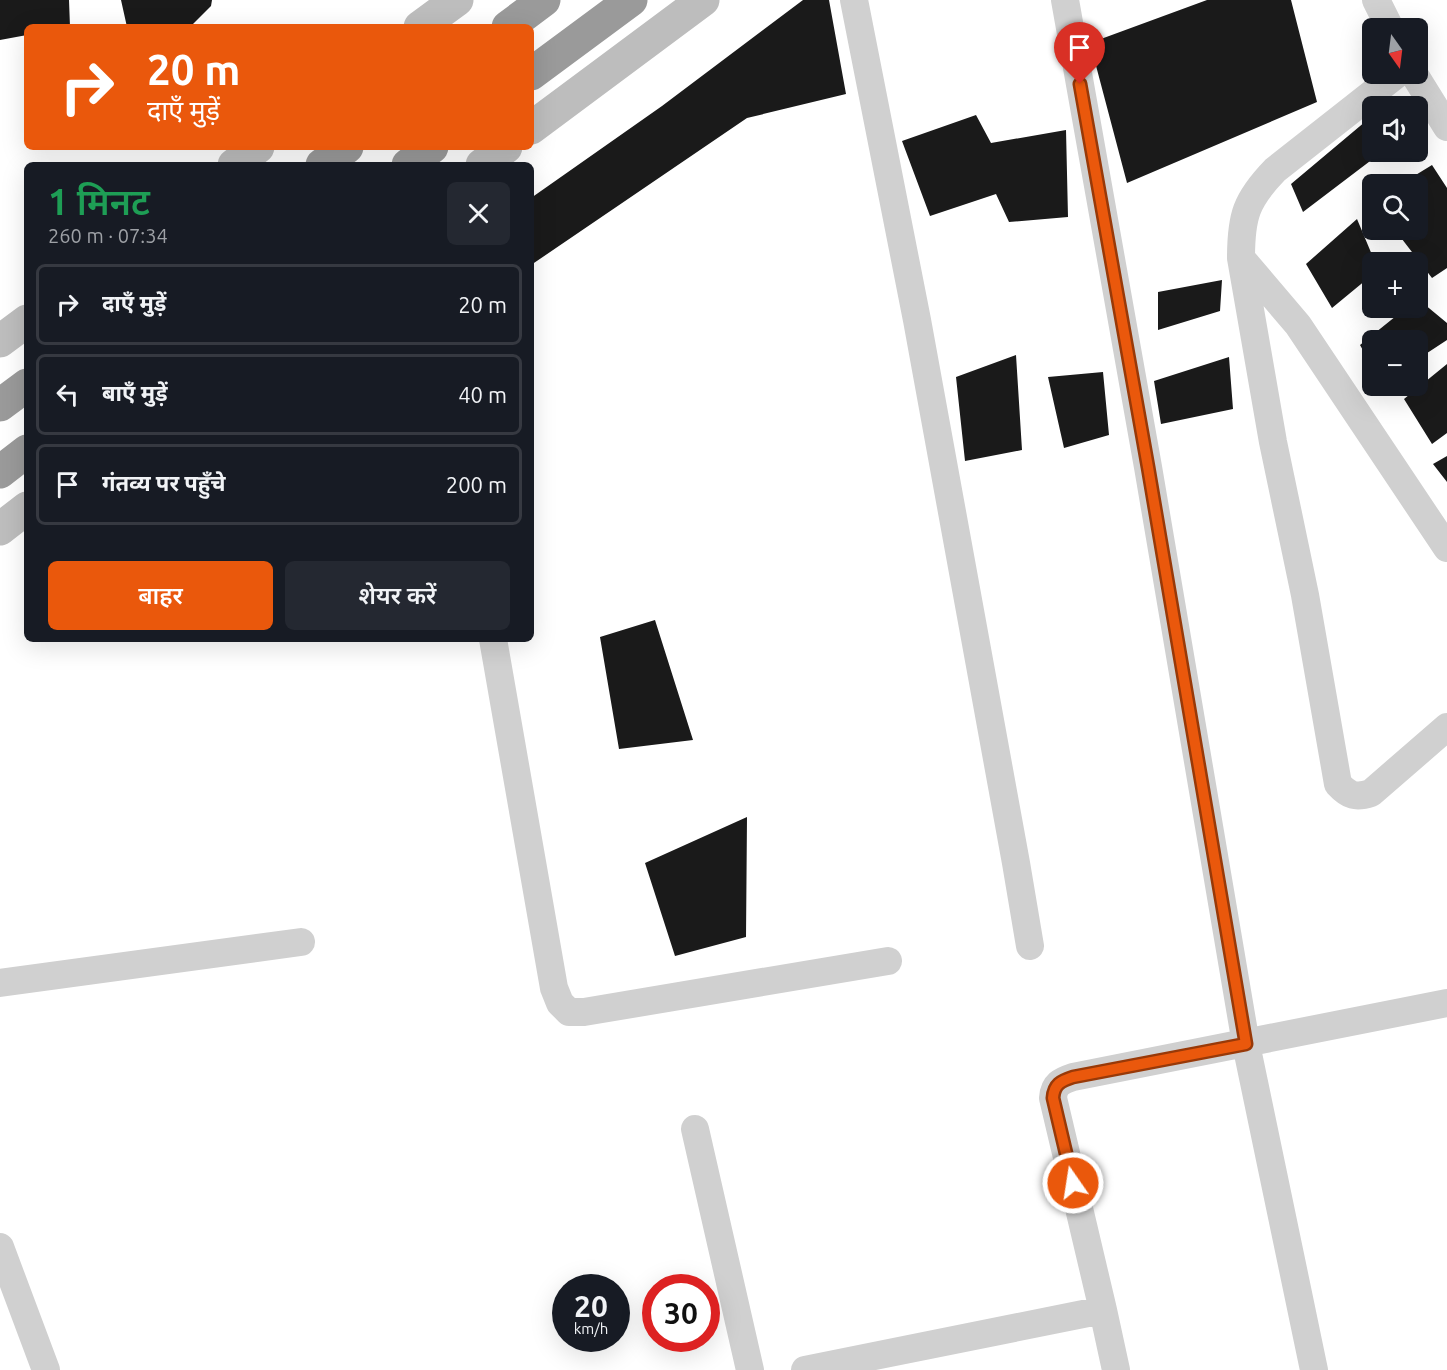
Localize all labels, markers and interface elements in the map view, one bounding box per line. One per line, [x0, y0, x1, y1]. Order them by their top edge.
north arrow [1362, 18, 1428, 84]
map controls [1362, 18, 1428, 396]
pin [1054, 22, 1105, 84]
icon: arrive [1063, 31, 1096, 64]
text: 20 m [147, 46, 241, 93]
icon: right [48, 48, 126, 126]
text: दाएँ मुड़ें [147, 95, 220, 125]
button: sound [1362, 96, 1428, 162]
button: search [1362, 174, 1428, 240]
text: 1 मिनट [48, 181, 150, 222]
button: close [447, 182, 510, 245]
text: 260 m · 07:34 [48, 224, 168, 247]
button: + [1362, 252, 1428, 318]
icon: right [51, 288, 84, 321]
text: दाएँ मुड़ें [102, 290, 166, 315]
text: 20 m [458, 292, 507, 317]
button: − [1362, 330, 1428, 396]
icon: left [51, 378, 84, 411]
text: बाएँ मुड़ें [102, 380, 168, 405]
text: 40 m [458, 382, 507, 407]
icon: arrive [51, 468, 84, 501]
text: गंतव्य पर पहुँचे [102, 470, 226, 495]
text: 200 m [446, 472, 507, 497]
button: बाहर [48, 561, 273, 630]
button: शेयर करें [285, 561, 510, 630]
position arrow [1041, 1151, 1105, 1215]
speed limit sign: 30 [642, 1274, 720, 1352]
text: 20 [574, 1289, 608, 1323]
text: km/h [574, 1320, 608, 1337]

